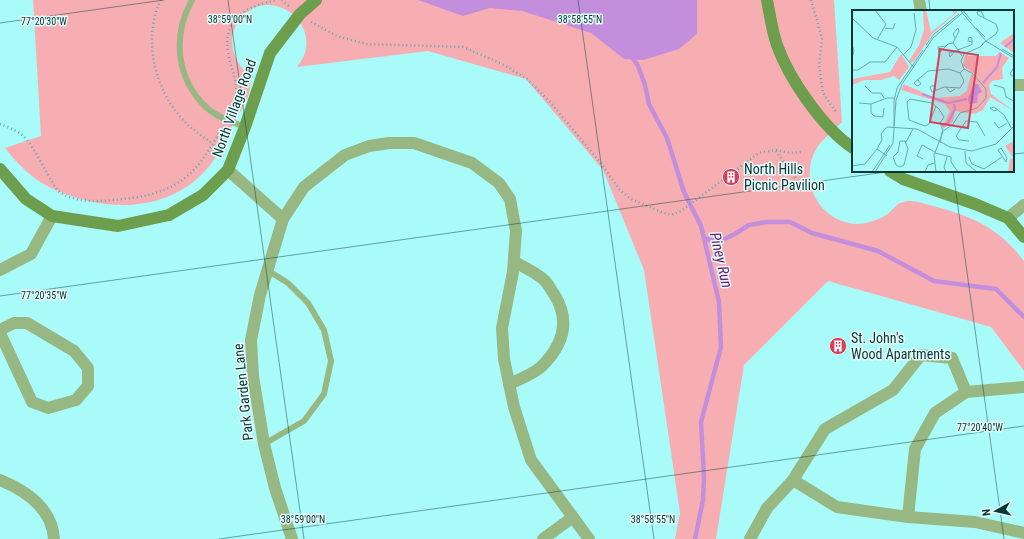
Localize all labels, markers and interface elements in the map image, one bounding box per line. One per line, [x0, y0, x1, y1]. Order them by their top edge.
inset map [852, 10, 1014, 172]
text: 38°59'00"N [208, 14, 252, 25]
text: 38°58'55"N [558, 14, 602, 25]
text: 77°20'30"W [21, 16, 67, 27]
street label: North Village Road [209, 57, 259, 159]
place label: North Hills Picnic Pavilion [744, 161, 825, 193]
building icon: North Hills Picnic Pavilion [721, 167, 741, 187]
water label: Piney Run [706, 230, 736, 290]
text: 77°20'35"W [21, 290, 67, 301]
place label: St. John's Wood Apartments [851, 330, 951, 362]
building icon: St. John's Wood Apartments [828, 336, 848, 356]
street label: Park Garden Lane [230, 342, 256, 441]
text: 77°20'40"W [957, 422, 1003, 433]
north arrow [976, 491, 1016, 531]
text: N [980, 508, 993, 517]
text: 38°59'00"N [281, 514, 325, 525]
text: 38°58'55"N [631, 514, 675, 525]

